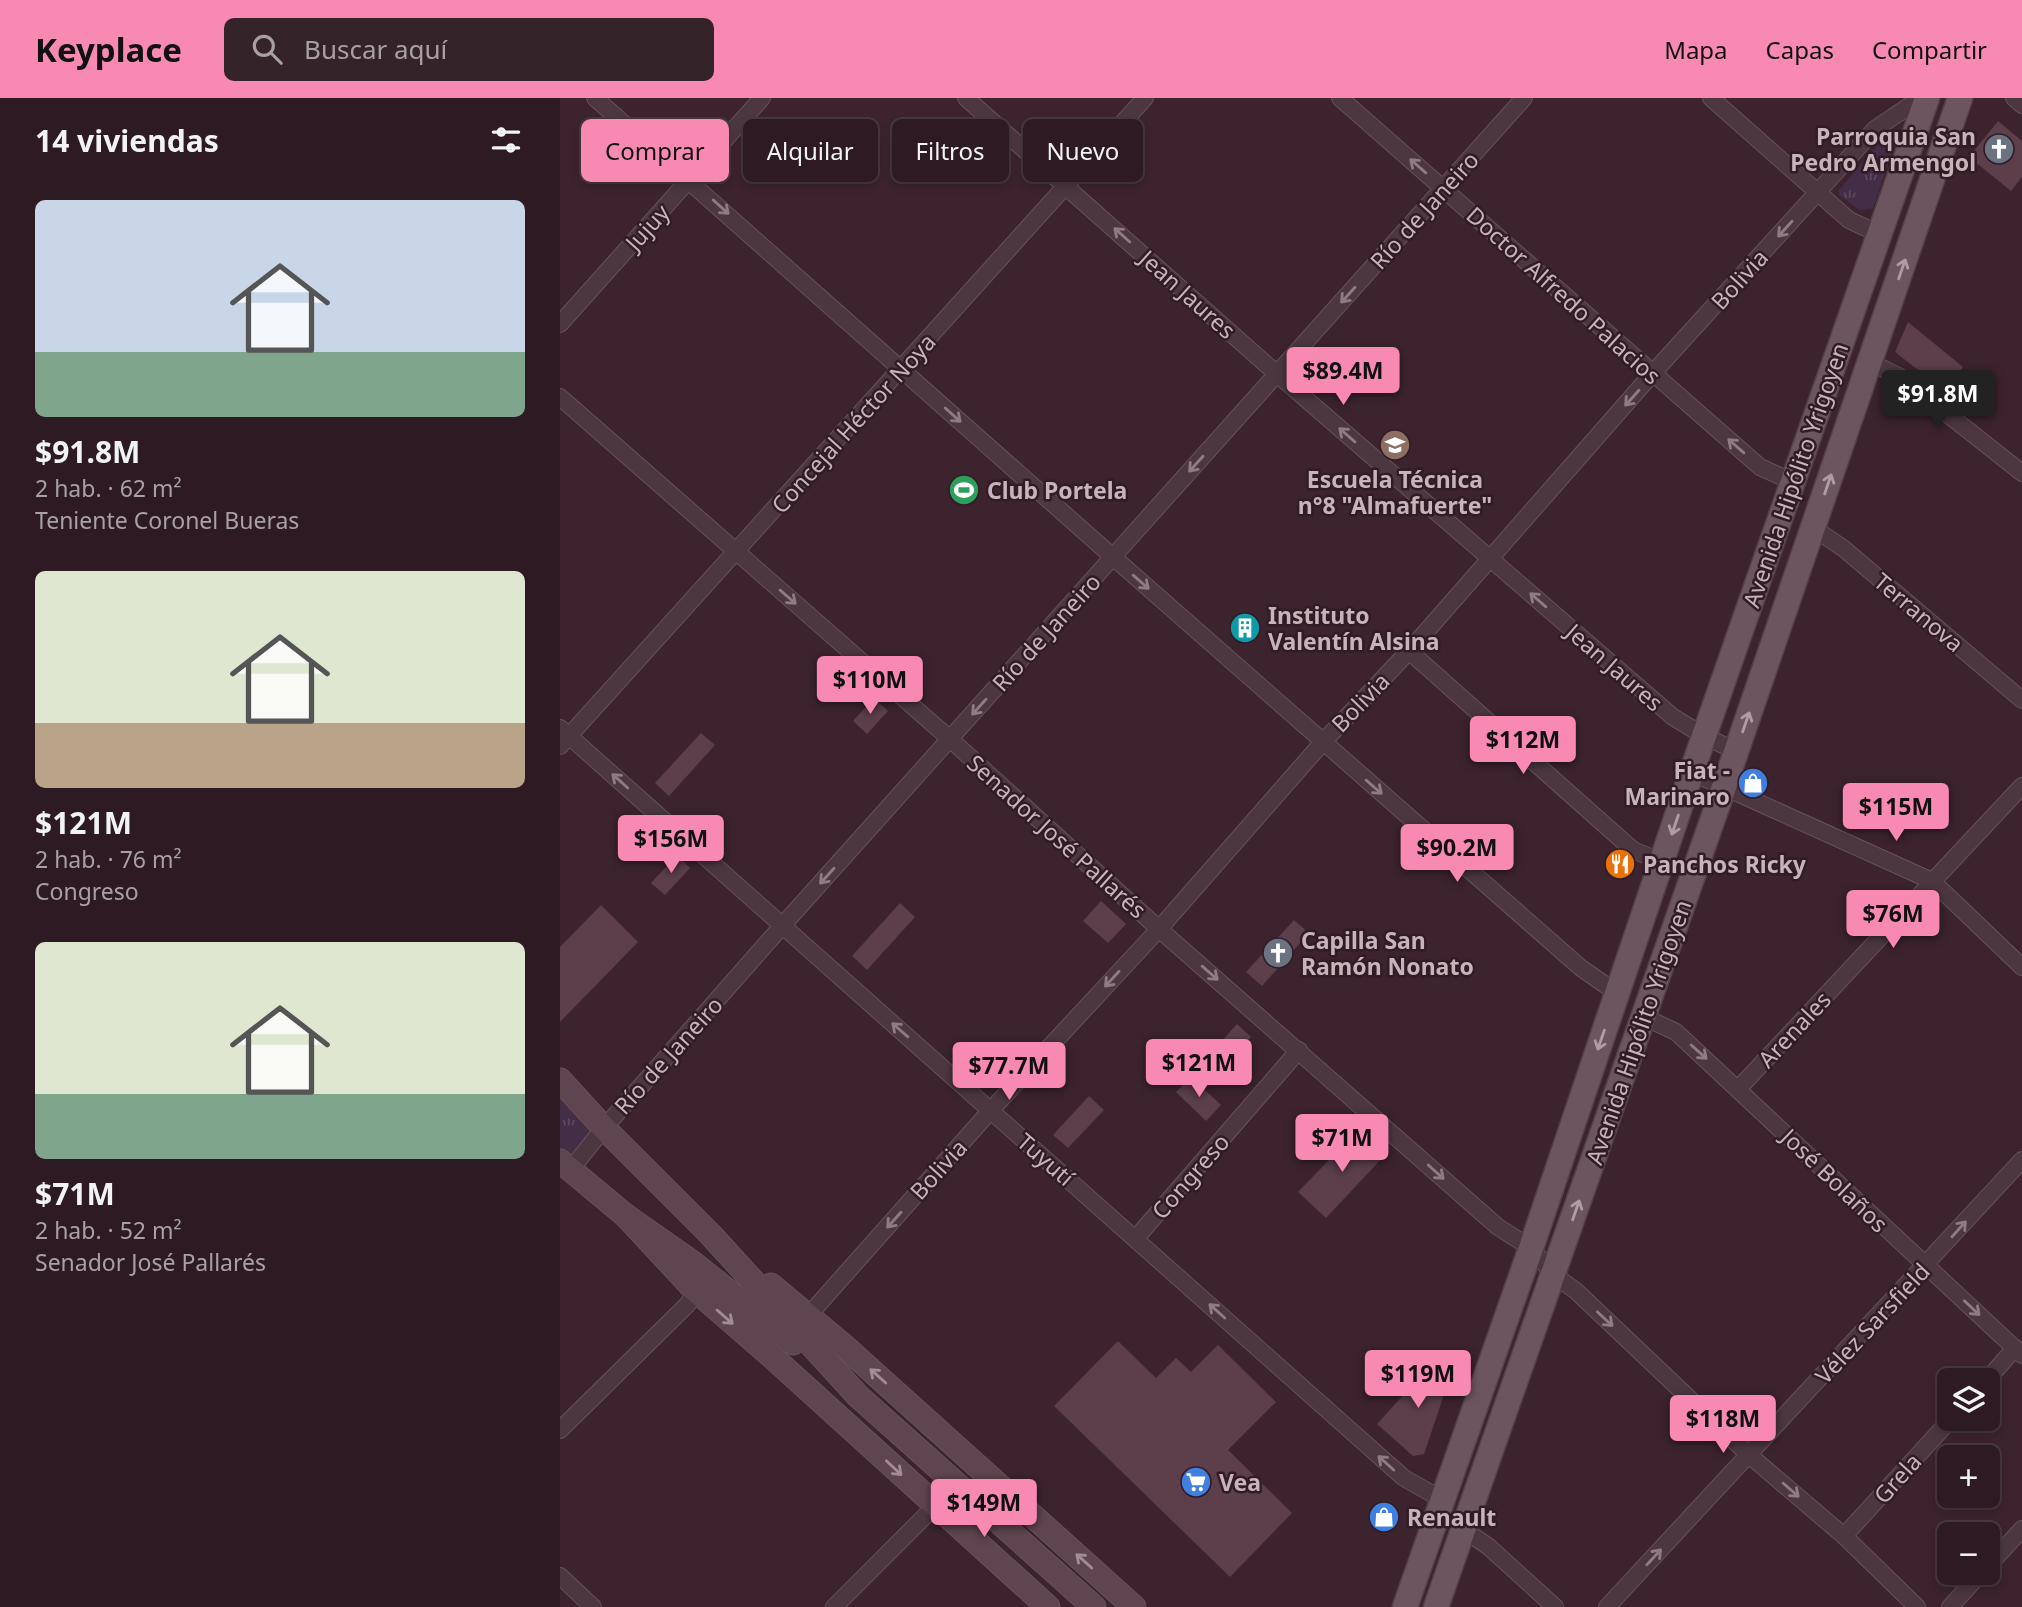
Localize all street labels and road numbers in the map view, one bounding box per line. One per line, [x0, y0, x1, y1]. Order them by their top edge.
street label: Río de Janeiro [1362, 144, 1486, 276]
street label: Jujuy [616, 197, 677, 259]
street label: Doctor Alfredo Palacios [1460, 199, 1668, 391]
street label: Jean Jaures [1132, 241, 1243, 346]
street label: Bolivia [1703, 242, 1775, 316]
street label: Concejal Héctor Noya [764, 326, 942, 520]
street label: Avenida Hipólito Yrigoyen [1735, 338, 1855, 612]
street label: Terranova [1867, 565, 1971, 659]
street label: Río de Janeiro [984, 566, 1108, 698]
street label: Jean Jaures [1558, 615, 1670, 718]
street label: Bolivia [1324, 665, 1396, 739]
street label: Senador José Pallarés [960, 747, 1154, 925]
street label: Avenida Hipólito Yrigoyen [1578, 895, 1698, 1169]
street label: Arenales [1750, 984, 1838, 1074]
street label: Río de Janeiro [606, 989, 730, 1121]
street label: José Bolaños [1773, 1120, 1895, 1239]
street label: Tuyutí [1011, 1125, 1082, 1193]
street label: Congreso [1144, 1126, 1236, 1226]
street label: Bolivia [902, 1132, 974, 1206]
street label: Vélez Sarsfield [1808, 1256, 1936, 1390]
street label: Grela [1866, 1446, 1928, 1510]

